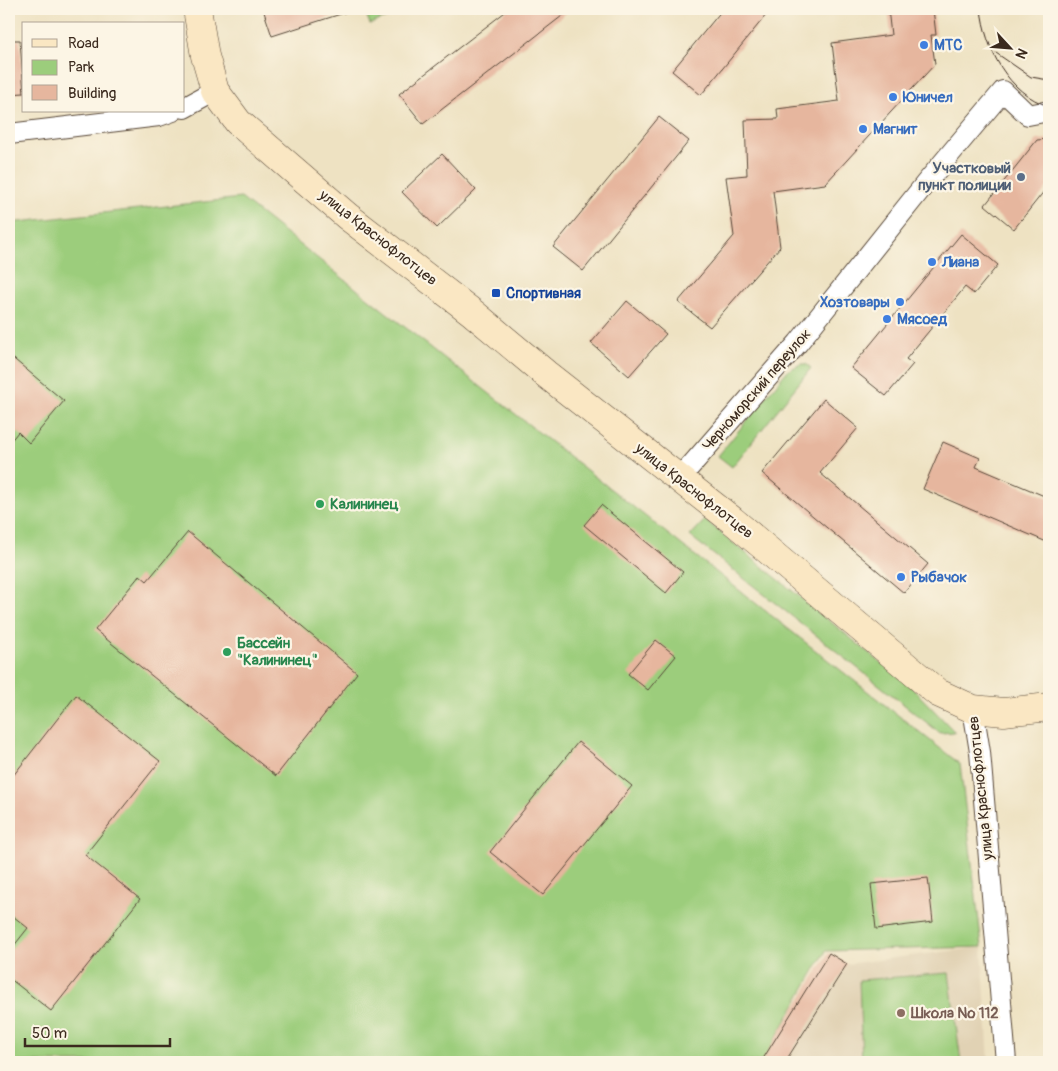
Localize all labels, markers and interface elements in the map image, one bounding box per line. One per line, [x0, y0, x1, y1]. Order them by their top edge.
legend [22, 22, 185, 112]
north arrow [986, 22, 1036, 72]
text: Road [68, 34, 99, 53]
place label: МТС [934, 36, 962, 55]
marker: МТС [918, 39, 930, 51]
text: N [1012, 45, 1031, 61]
text: Park [68, 58, 95, 77]
text: Building [68, 84, 116, 103]
place label: Юничел [902, 88, 953, 107]
marker: Юничел [887, 91, 899, 103]
place label: Магнит [873, 120, 918, 139]
marker: Магнит [857, 123, 869, 135]
place label: Участковый пункт полиции [918, 159, 1011, 195]
marker: Участковый пункт полиции [1015, 171, 1027, 183]
street label: улица Краснофлотцев [314, 185, 441, 290]
place label: Лиана [941, 253, 979, 272]
marker: Лиана [926, 256, 938, 268]
place label: Спортивная [506, 284, 581, 303]
marker: Спортивная [490, 287, 502, 299]
place label: Хозтовары [820, 293, 890, 312]
marker: Хозтовары [894, 296, 906, 308]
place label: Мясоед [897, 310, 948, 329]
marker: Мясоед [881, 313, 893, 325]
street label: Черноморский переулок [699, 325, 816, 455]
street label: улица Краснофлотцев [630, 438, 757, 543]
place label: Калининец [330, 495, 399, 514]
marker: Калининец [314, 498, 326, 510]
place label: Рыбачок [911, 568, 967, 587]
marker: Рыбачок [895, 571, 907, 583]
place label: Бассейн "Калининец" [237, 634, 318, 670]
marker: Бассейн "Калининец" [221, 646, 233, 658]
street label: улица Краснофлотцев [964, 715, 998, 862]
place label: Школа № 112 [910, 1004, 999, 1023]
marker: Школа № 112 [895, 1007, 907, 1019]
scale bar [25, 1016, 170, 1048]
text: 50 m [32, 1024, 67, 1043]

